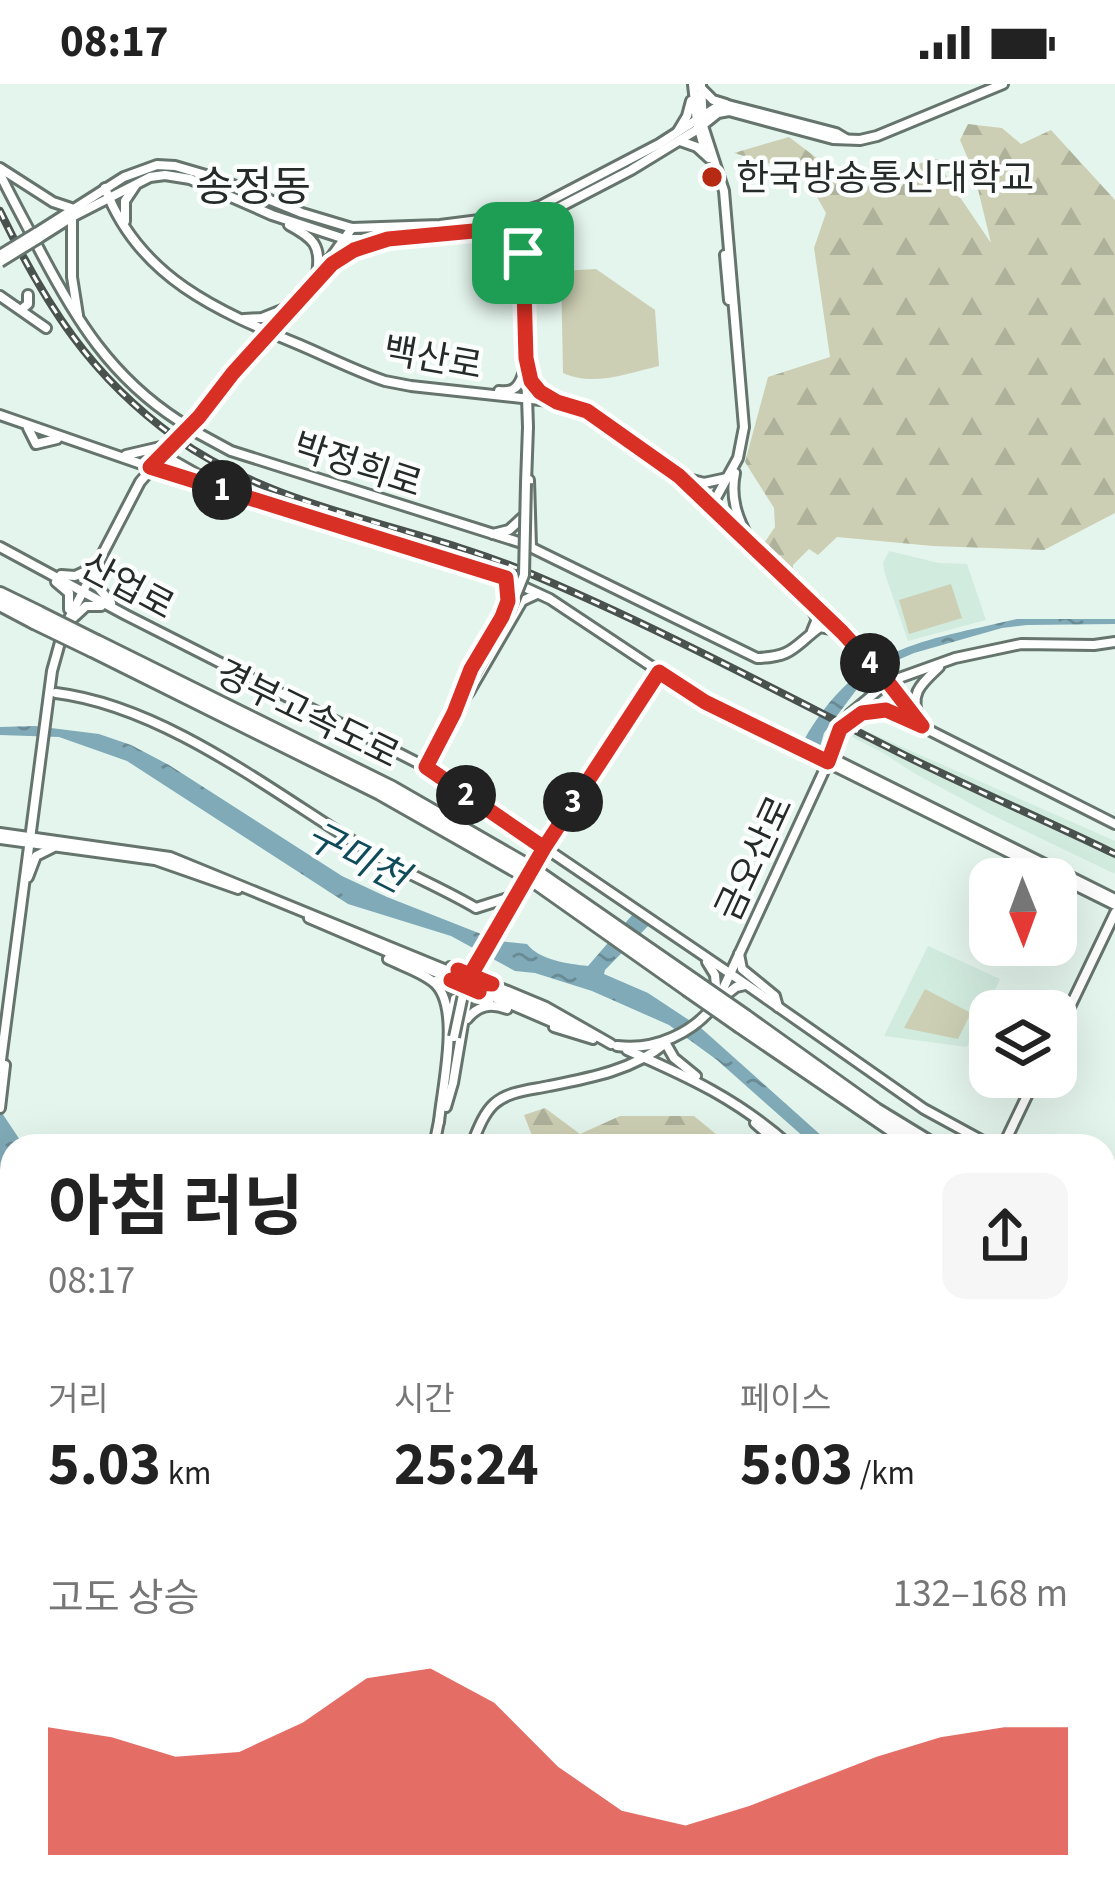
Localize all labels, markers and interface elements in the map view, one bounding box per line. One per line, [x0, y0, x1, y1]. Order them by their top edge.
text: 08:17 [60, 10, 169, 74]
place label: 한국방송통신대학교 [736, 153, 1034, 204]
district label: 송정동 [195, 158, 311, 218]
marker: 한국방송통신대학교 [699, 164, 725, 190]
pin [472, 202, 574, 304]
icon: arrive [490, 220, 556, 286]
street label: 백산로 [379, 325, 486, 392]
street label: 박정희로 [287, 421, 428, 510]
pin: 1 [192, 460, 252, 520]
text: 1 [213, 466, 231, 513]
street label: 산업로 [71, 540, 183, 632]
pin: 4 [840, 633, 900, 693]
text: 4 [861, 639, 879, 686]
street label: 경부고속도로 [207, 648, 408, 781]
pin: 2 [436, 765, 496, 825]
text: 2 [457, 771, 475, 818]
pin: 3 [543, 772, 603, 832]
text: 3 [564, 778, 582, 825]
street label: 금오산로 [703, 788, 805, 929]
water label: 구미천 [295, 808, 420, 909]
north arrow [969, 858, 1077, 966]
map controls [969, 858, 1077, 1098]
button: layers [969, 990, 1077, 1098]
text: 아침 러닝 [48, 1161, 304, 1255]
button: share [942, 1173, 1068, 1299]
text: 08:17 [48, 1253, 135, 1309]
text: 거리 [48, 1376, 109, 1423]
text: 시간 [394, 1376, 455, 1423]
text: 페이스 [740, 1376, 831, 1423]
text: 5.03 [48, 1423, 161, 1508]
text: 25:24 [394, 1423, 539, 1508]
text: 5:03 [740, 1423, 853, 1508]
text: km [161, 1450, 211, 1497]
text: /km [853, 1450, 915, 1497]
text: 132–168 m [893, 1566, 1068, 1622]
text: 고도 상승 [48, 1571, 199, 1627]

